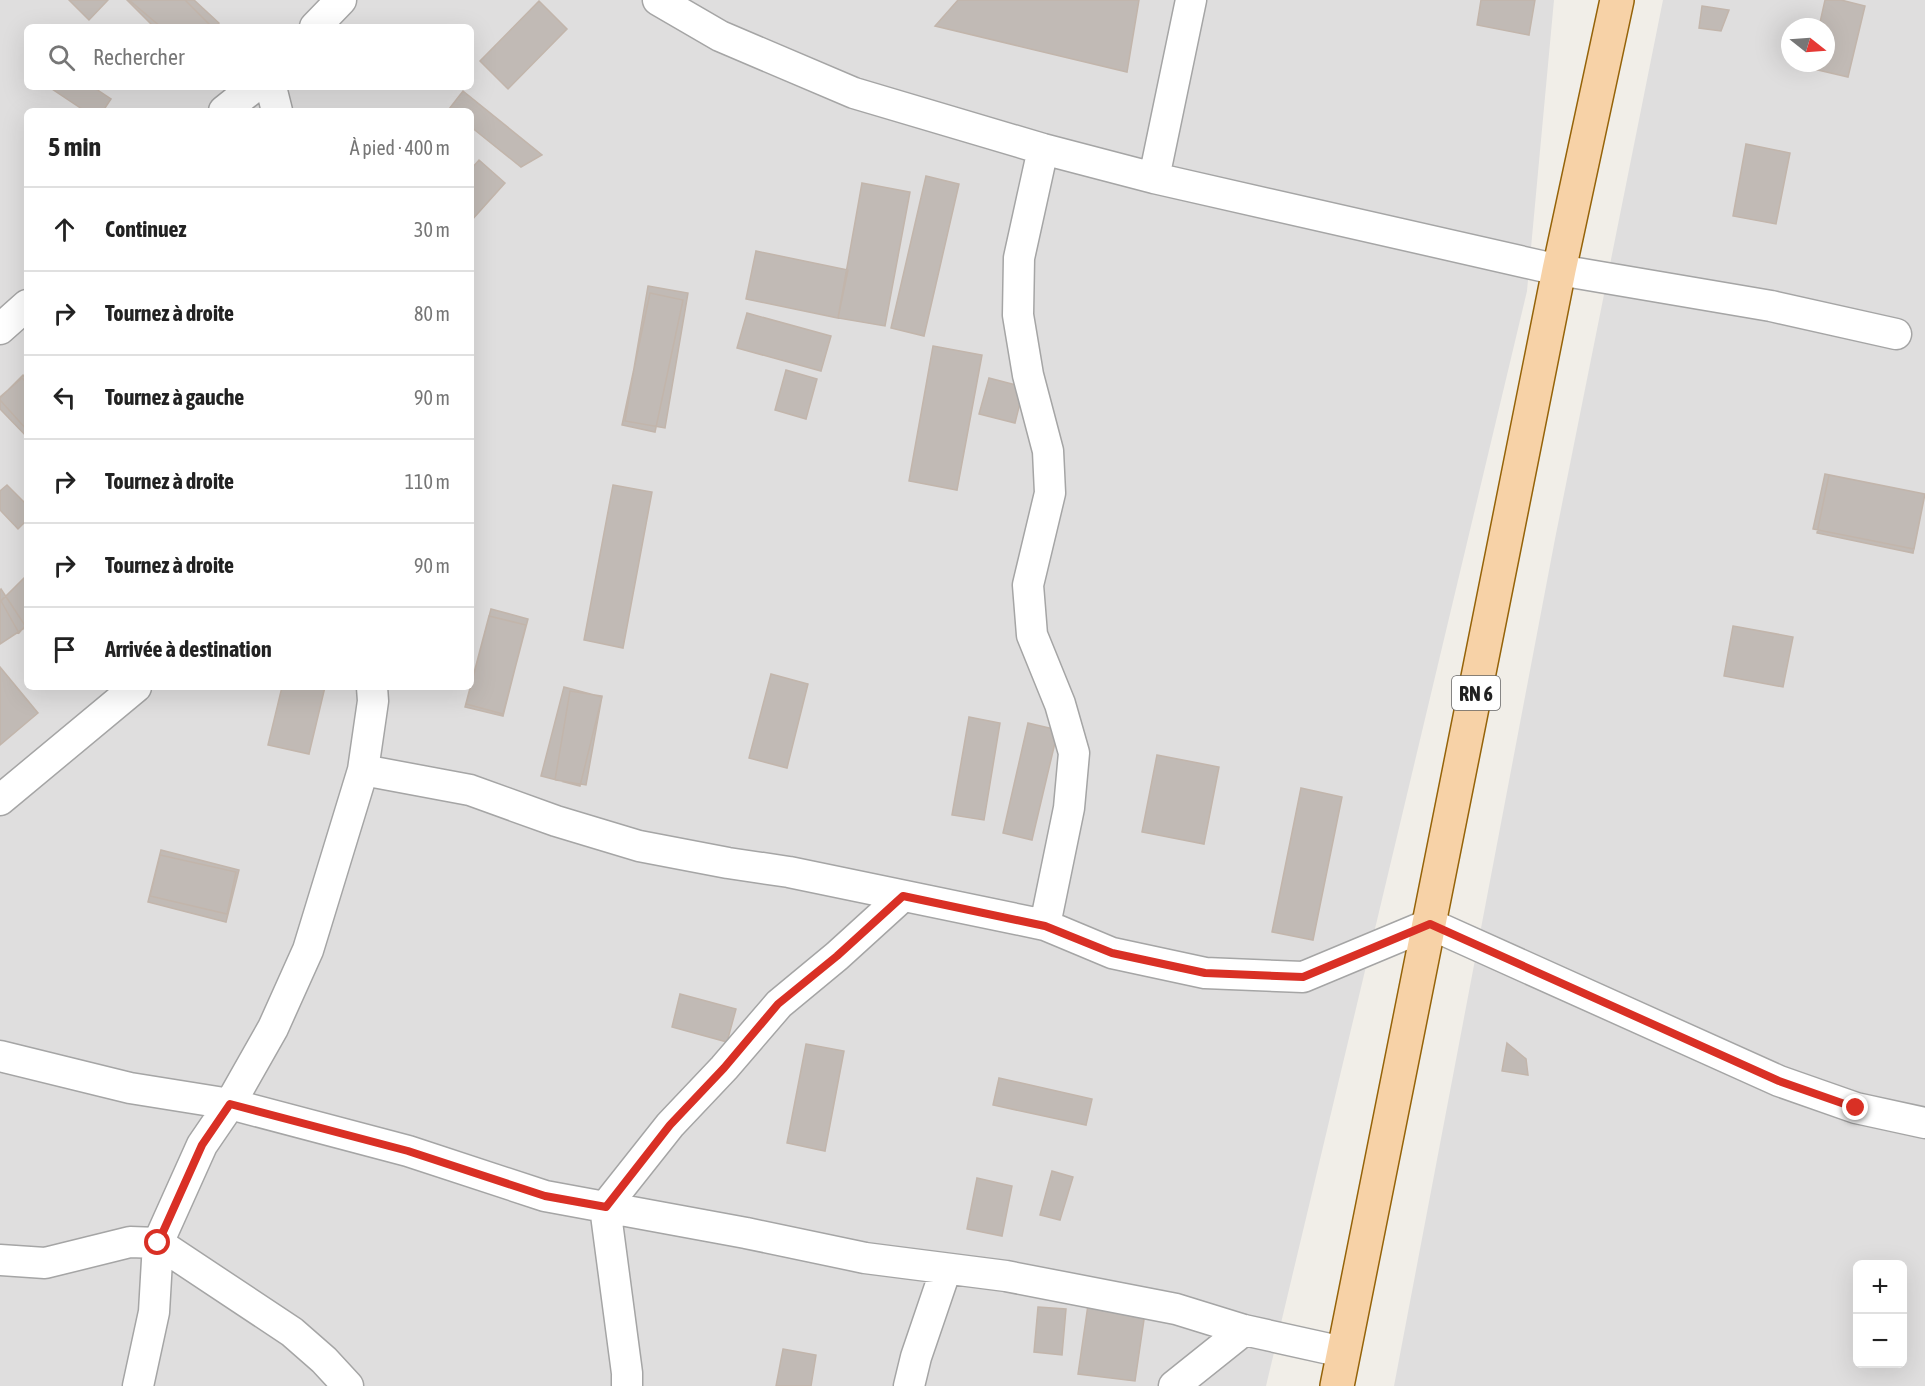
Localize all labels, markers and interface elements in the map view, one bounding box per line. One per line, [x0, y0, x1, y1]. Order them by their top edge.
north arrow [1781, 18, 1835, 72]
search box [24, 24, 474, 90]
icon: search [45, 41, 78, 74]
text: Rechercher [93, 44, 184, 70]
text: 5 min [48, 132, 101, 162]
text: À pied · 400 m [350, 136, 450, 159]
icon: ahead [48, 213, 81, 246]
text: Continuez [105, 216, 187, 242]
text: 30 m [414, 218, 450, 241]
icon: right [48, 297, 81, 330]
text: Tournez à droite [105, 300, 234, 326]
text: 80 m [414, 302, 450, 325]
icon: left [48, 381, 81, 414]
text: Tournez à gauche [105, 384, 244, 410]
text: 90 m [414, 386, 450, 409]
icon: right [48, 465, 81, 498]
text: Tournez à droite [105, 468, 234, 494]
text: 110 m [405, 470, 450, 493]
icon: right [48, 549, 81, 582]
text: Tournez à droite [105, 552, 234, 578]
text: 90 m [414, 554, 450, 577]
icon: arrive [48, 633, 81, 666]
text: Arrivée à destination [105, 636, 272, 662]
road number: RN 6 [1452, 676, 1500, 710]
route end [1842, 1094, 1868, 1120]
route start [144, 1229, 170, 1255]
map controls [1853, 1260, 1907, 1368]
button: + [1853, 1260, 1907, 1314]
button: − [1853, 1314, 1907, 1368]

